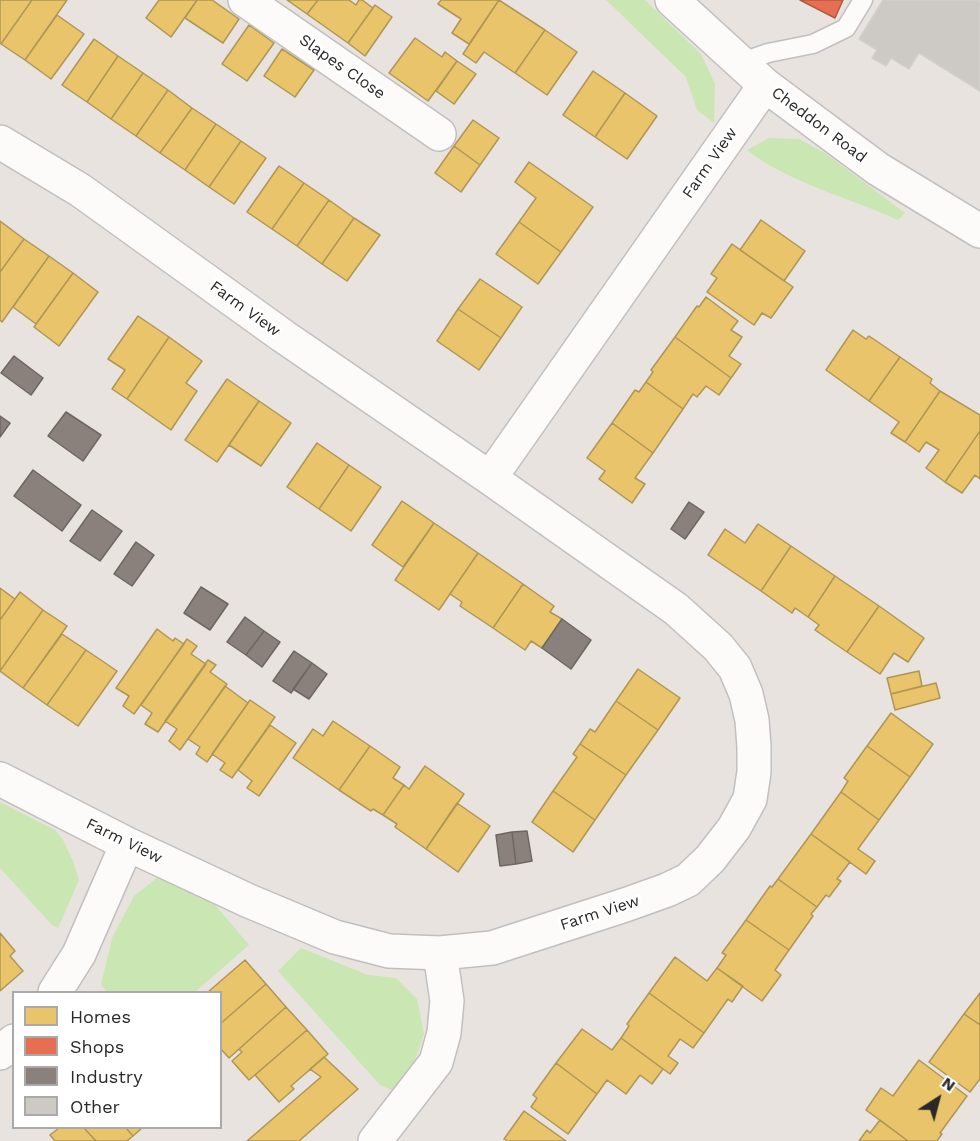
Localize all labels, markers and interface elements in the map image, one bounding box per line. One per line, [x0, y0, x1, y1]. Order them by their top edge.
street label: Slapes Close [295, 30, 389, 104]
street label: Cheddon Road [768, 83, 870, 167]
street label: Farm View [679, 124, 741, 202]
street label: Farm View [206, 277, 284, 341]
street label: Farm View [83, 814, 165, 868]
street label: Farm View [558, 891, 642, 935]
legend [12, 991, 222, 1129]
text: Homes [70, 1006, 131, 1027]
text: Shops [70, 1036, 124, 1057]
text: Industry [70, 1066, 142, 1087]
north arrow [908, 1069, 968, 1129]
text: N [938, 1073, 959, 1095]
text: Other [70, 1096, 120, 1117]

